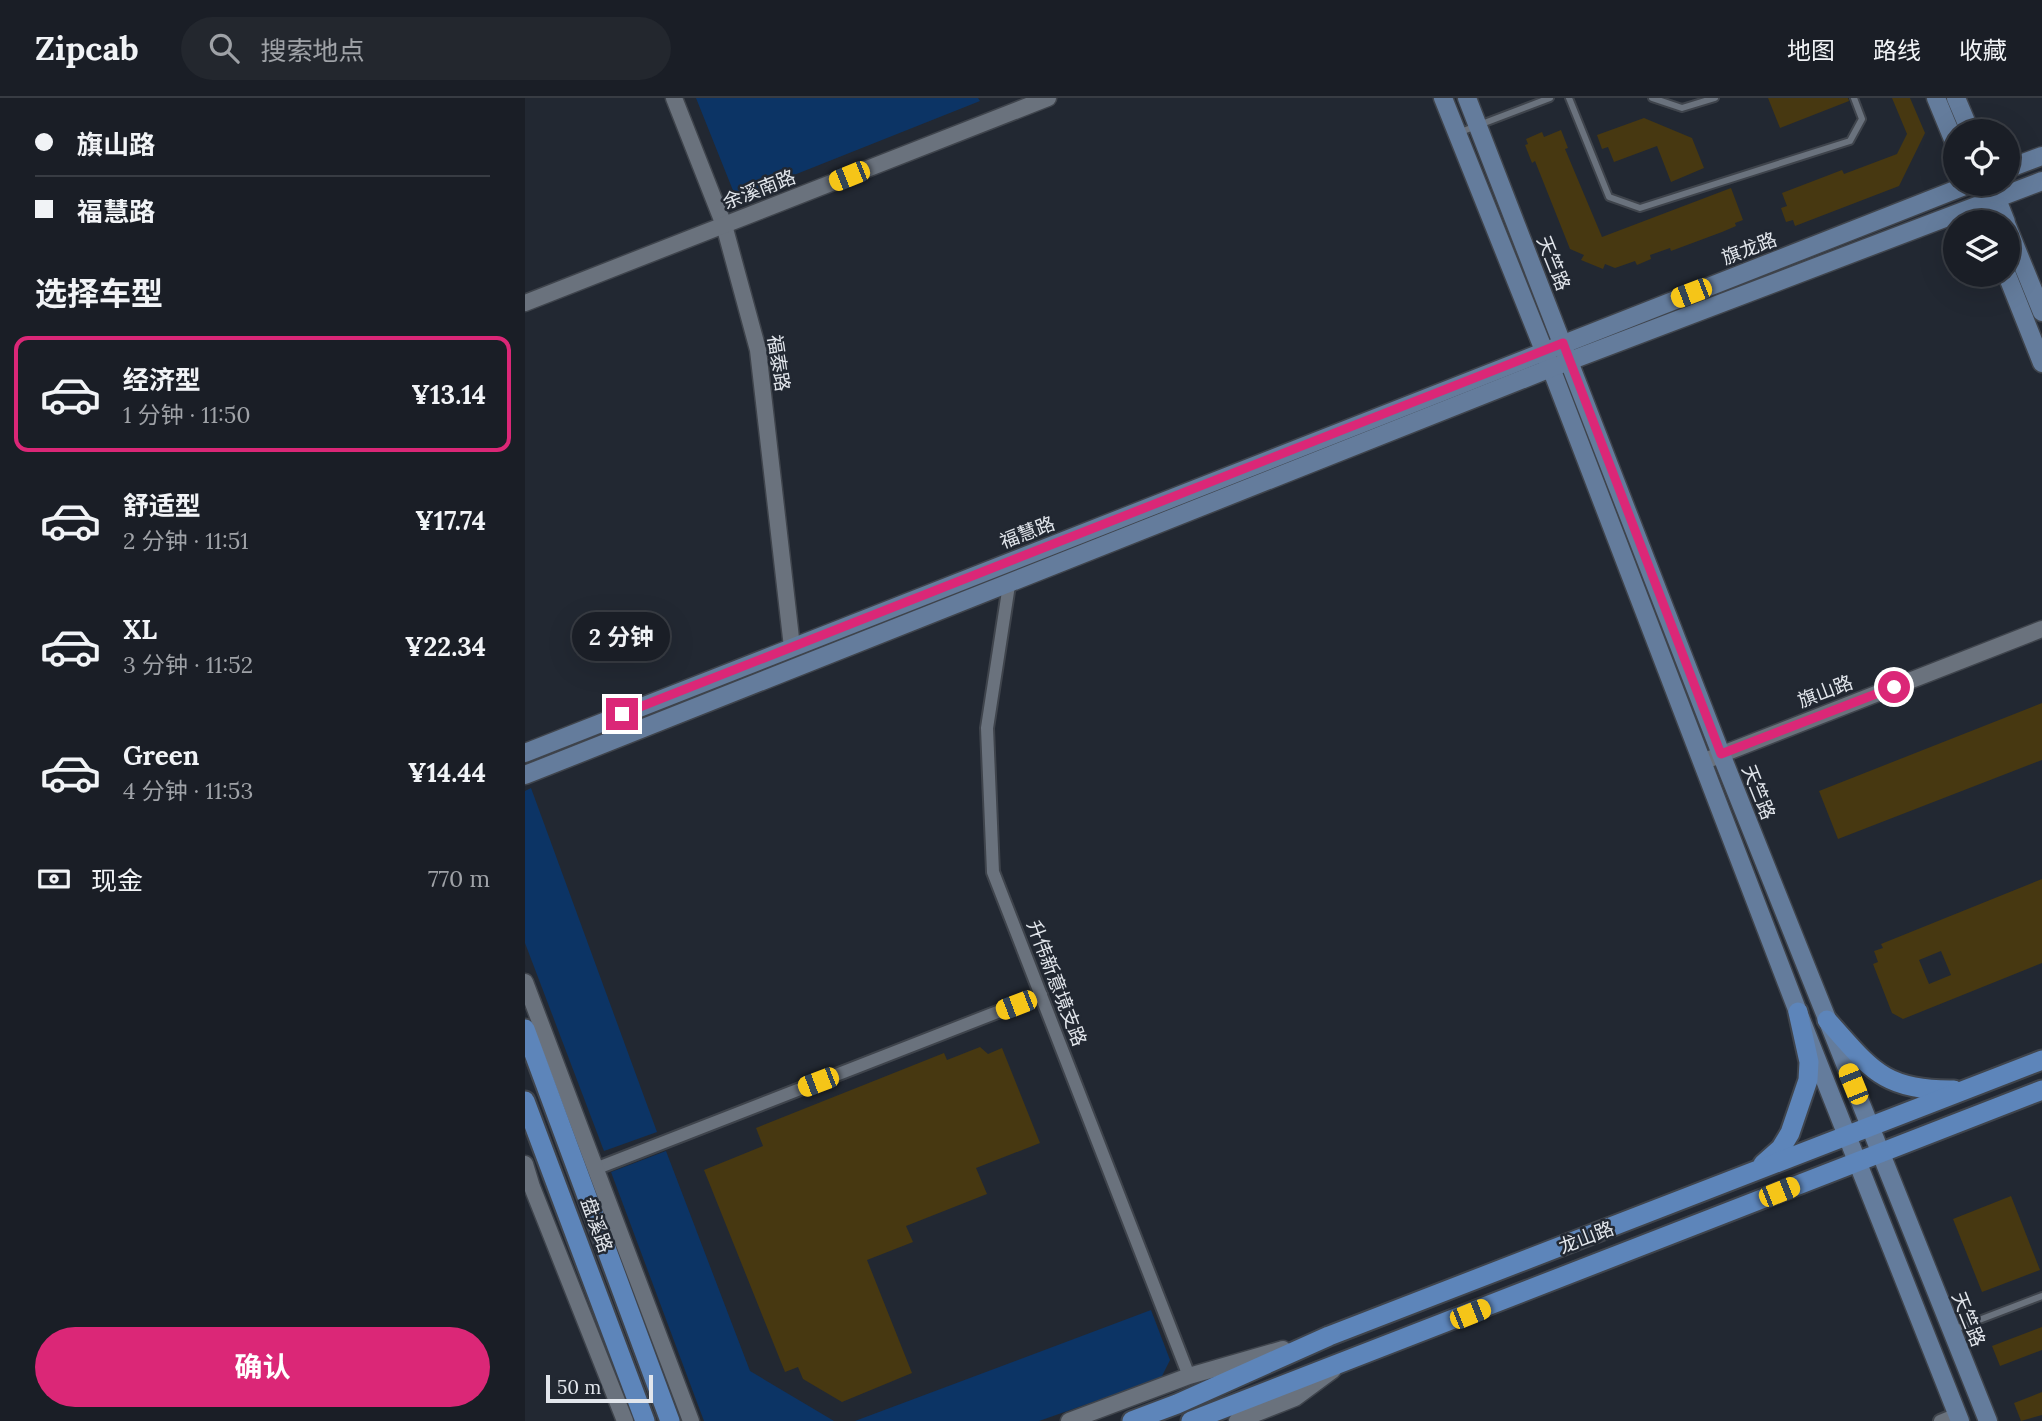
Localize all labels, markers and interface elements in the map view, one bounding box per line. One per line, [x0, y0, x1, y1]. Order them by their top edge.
search box [181, 17, 671, 80]
text: Zipcab [35, 27, 139, 69]
icon: search [205, 29, 243, 67]
text: 搜索地点 [261, 34, 365, 67]
text: 地图 [1787, 35, 1835, 66]
text: 路线 [1873, 35, 1921, 66]
text: 收藏 [1959, 35, 2007, 66]
map controls [1943, 119, 2020, 287]
button: locate [1943, 119, 2020, 196]
text: 旗山路 [77, 128, 155, 161]
car [826, 158, 873, 194]
street label: 余溪南路 [719, 164, 799, 214]
text: 福慧路 [77, 195, 155, 228]
button: layers [1943, 210, 2020, 287]
street label: 旗龙路 [1718, 227, 1780, 269]
street label: 天竺路 [1532, 232, 1576, 294]
text: 选择车型 [35, 273, 163, 314]
car [1668, 276, 1715, 310]
street label: 福泰路 [763, 333, 795, 393]
icon: car [39, 363, 102, 426]
text: 经济型 [123, 363, 201, 396]
text: ¥13.14 [411, 378, 486, 411]
text: 1 分钟 · 11:50 [123, 400, 251, 429]
icon: car [39, 489, 102, 552]
text: 舒适型 [123, 489, 201, 522]
text: ¥17.74 [415, 504, 486, 537]
street label: 福慧路 [996, 511, 1058, 553]
text: 2 分钟 · 11:51 [123, 526, 249, 555]
callout: 2 分钟 [573, 612, 671, 662]
text: XL [123, 613, 157, 646]
icon: car [39, 615, 102, 678]
text: 2 分钟 [589, 622, 653, 651]
text: ¥22.34 [405, 630, 486, 663]
text: 3 分钟 · 11:52 [123, 650, 253, 679]
street label: 旗山路 [1794, 670, 1856, 712]
route start [1878, 671, 1910, 703]
route end [606, 698, 638, 730]
text: Green [123, 739, 199, 772]
icon: car [39, 741, 102, 804]
text: ¥14.44 [408, 756, 486, 789]
street label: 天竺路 [1737, 761, 1781, 823]
text: 4 分钟 · 11:53 [123, 776, 253, 805]
icon: cash [35, 860, 73, 898]
text: 现金 [91, 864, 143, 897]
text: 770 m [428, 864, 490, 893]
street label: 升伟新意境支路 [1022, 917, 1092, 1049]
car [993, 988, 1040, 1022]
car [1836, 1061, 1871, 1107]
car [795, 1065, 842, 1099]
car [1756, 1174, 1803, 1210]
street label: 盘溪路 [576, 1194, 618, 1256]
street label: 龙山路 [1555, 1216, 1617, 1258]
street label: 天竺路 [1947, 1288, 1991, 1350]
car [1447, 1296, 1494, 1332]
button: 确认 [35, 1327, 490, 1407]
scale bar [546, 1372, 653, 1404]
text: 50 m [557, 1375, 601, 1399]

